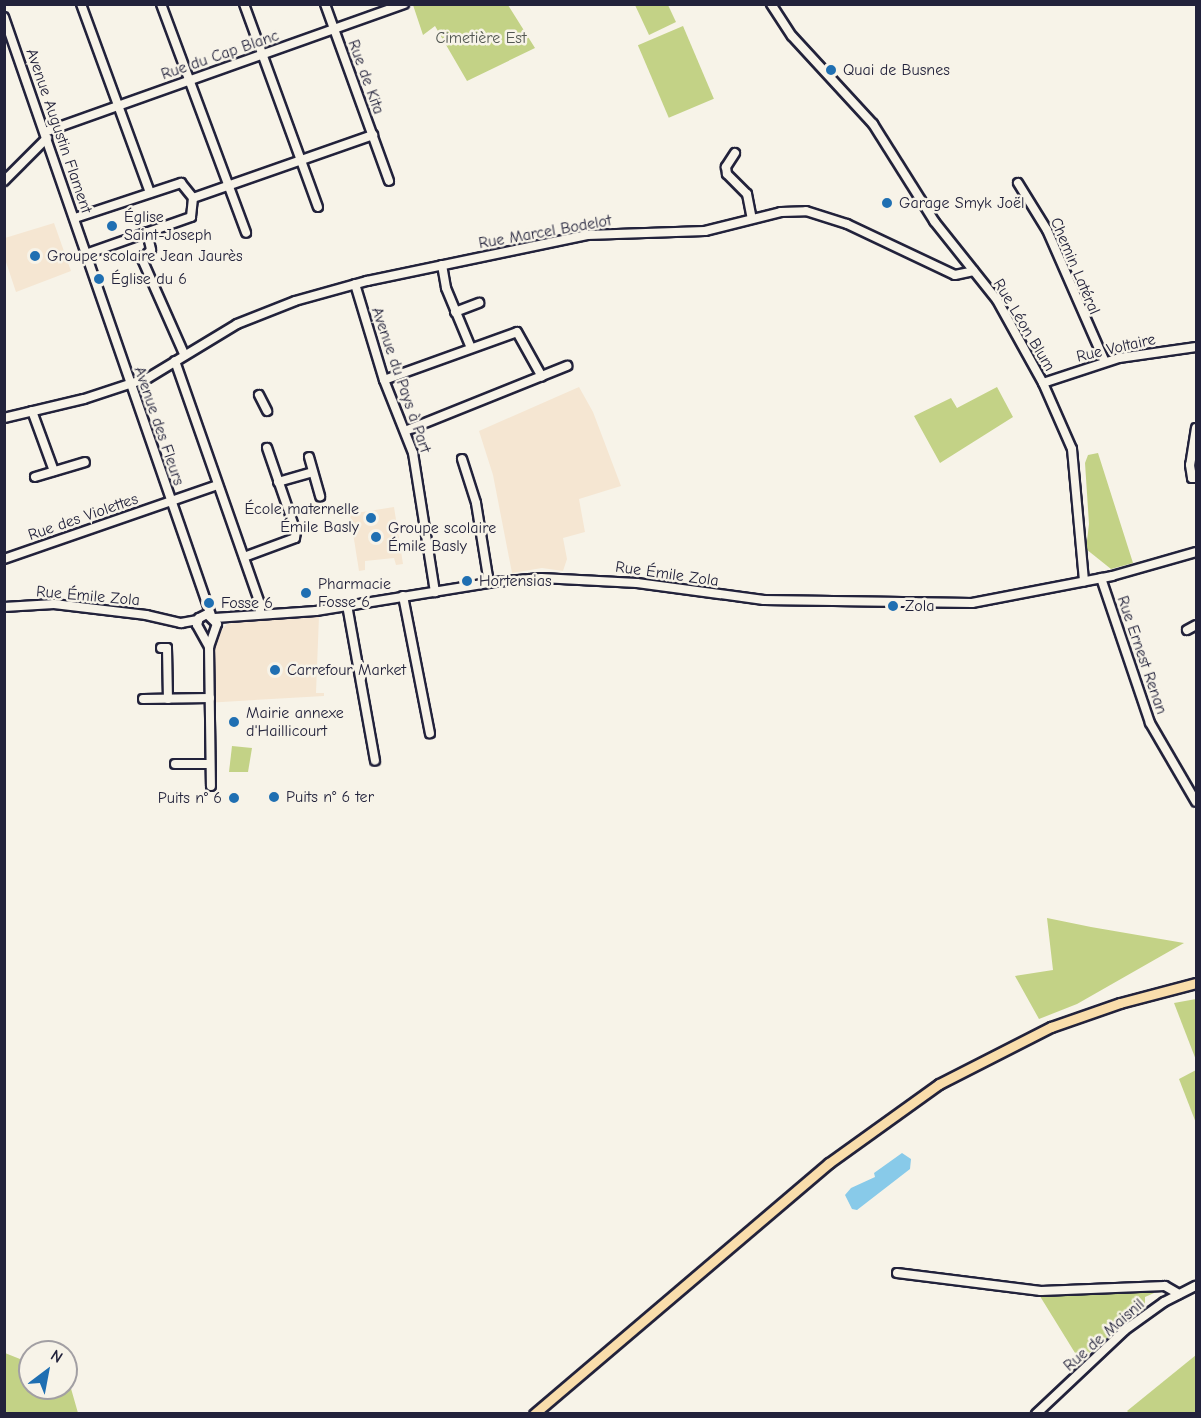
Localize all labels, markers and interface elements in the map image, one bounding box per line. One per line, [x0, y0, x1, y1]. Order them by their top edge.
street label: Rue du Cap Blanc [159, 26, 281, 84]
park label: Cimetière Est [435, 28, 527, 48]
street label: Rue de Kita [344, 37, 388, 117]
street label: Avenue Augustin Flament [22, 46, 96, 216]
place label: Quai de Busnes [843, 60, 950, 80]
marker: Quai de Busnes [824, 63, 838, 77]
place label: Garage Smyk Joël [899, 193, 1024, 213]
marker: Garage Smyk Joël [880, 196, 894, 210]
place label: Église Saint-Joseph [124, 207, 212, 245]
street label: Rue Marcel Bodelot [477, 211, 613, 253]
street label: Chemin Latéral [1046, 215, 1104, 317]
marker: Église Saint-Joseph [105, 219, 119, 233]
place label: Groupe scolaire Jean Jaurès [47, 246, 243, 266]
marker: Groupe scolaire Jean Jaurès [28, 249, 42, 263]
place label: Église du 6 [111, 269, 187, 289]
marker: Église du 6 [92, 272, 106, 286]
street label: Rue Léon Blum [989, 275, 1059, 375]
street label: Avenue du Pays à Part [367, 305, 435, 455]
street label: Rue Voltaire [1075, 330, 1157, 366]
street label: Avenue des Fleurs [130, 364, 188, 488]
street label: Rue des Violettes [25, 489, 141, 545]
place label: École maternelle Émile Basly [244, 499, 359, 537]
marker: École maternelle Émile Basly [364, 511, 378, 525]
place label: Groupe scolaire Émile Basly [388, 518, 496, 556]
marker: Groupe scolaire Émile Basly [369, 530, 383, 544]
street label: Rue Émile Zola [614, 557, 720, 591]
place label: Hortensias [479, 571, 552, 591]
place label: Pharmacie Fosse 6 [318, 574, 391, 612]
marker: Hortensias [460, 574, 474, 588]
street label: Rue Émile Zola [35, 582, 141, 610]
marker: Pharmacie Fosse 6 [299, 586, 313, 600]
place label: Fosse 6 [221, 593, 273, 613]
street label: Rue Ernest Renan [1113, 593, 1171, 717]
marker: Fosse 6 [202, 596, 216, 610]
place label: Zola [905, 596, 935, 616]
marker: Zola [886, 599, 900, 613]
place label: Carrefour Market [287, 660, 406, 680]
marker: Carrefour Market [268, 663, 282, 677]
place label: Mairie annexe d'Haillicourt [246, 703, 344, 741]
marker: Mairie annexe d'Haillicourt [227, 715, 241, 729]
place label: Puits n° 6 ter [286, 787, 374, 807]
place label: Puits n° 6 [158, 788, 222, 808]
marker: Puits n° 6 ter [267, 790, 281, 804]
marker: Puits n° 6 [227, 791, 241, 805]
street label: Rue de Maisnil [1060, 1295, 1148, 1375]
north arrow [18, 1340, 78, 1400]
text: N [47, 1346, 66, 1367]

